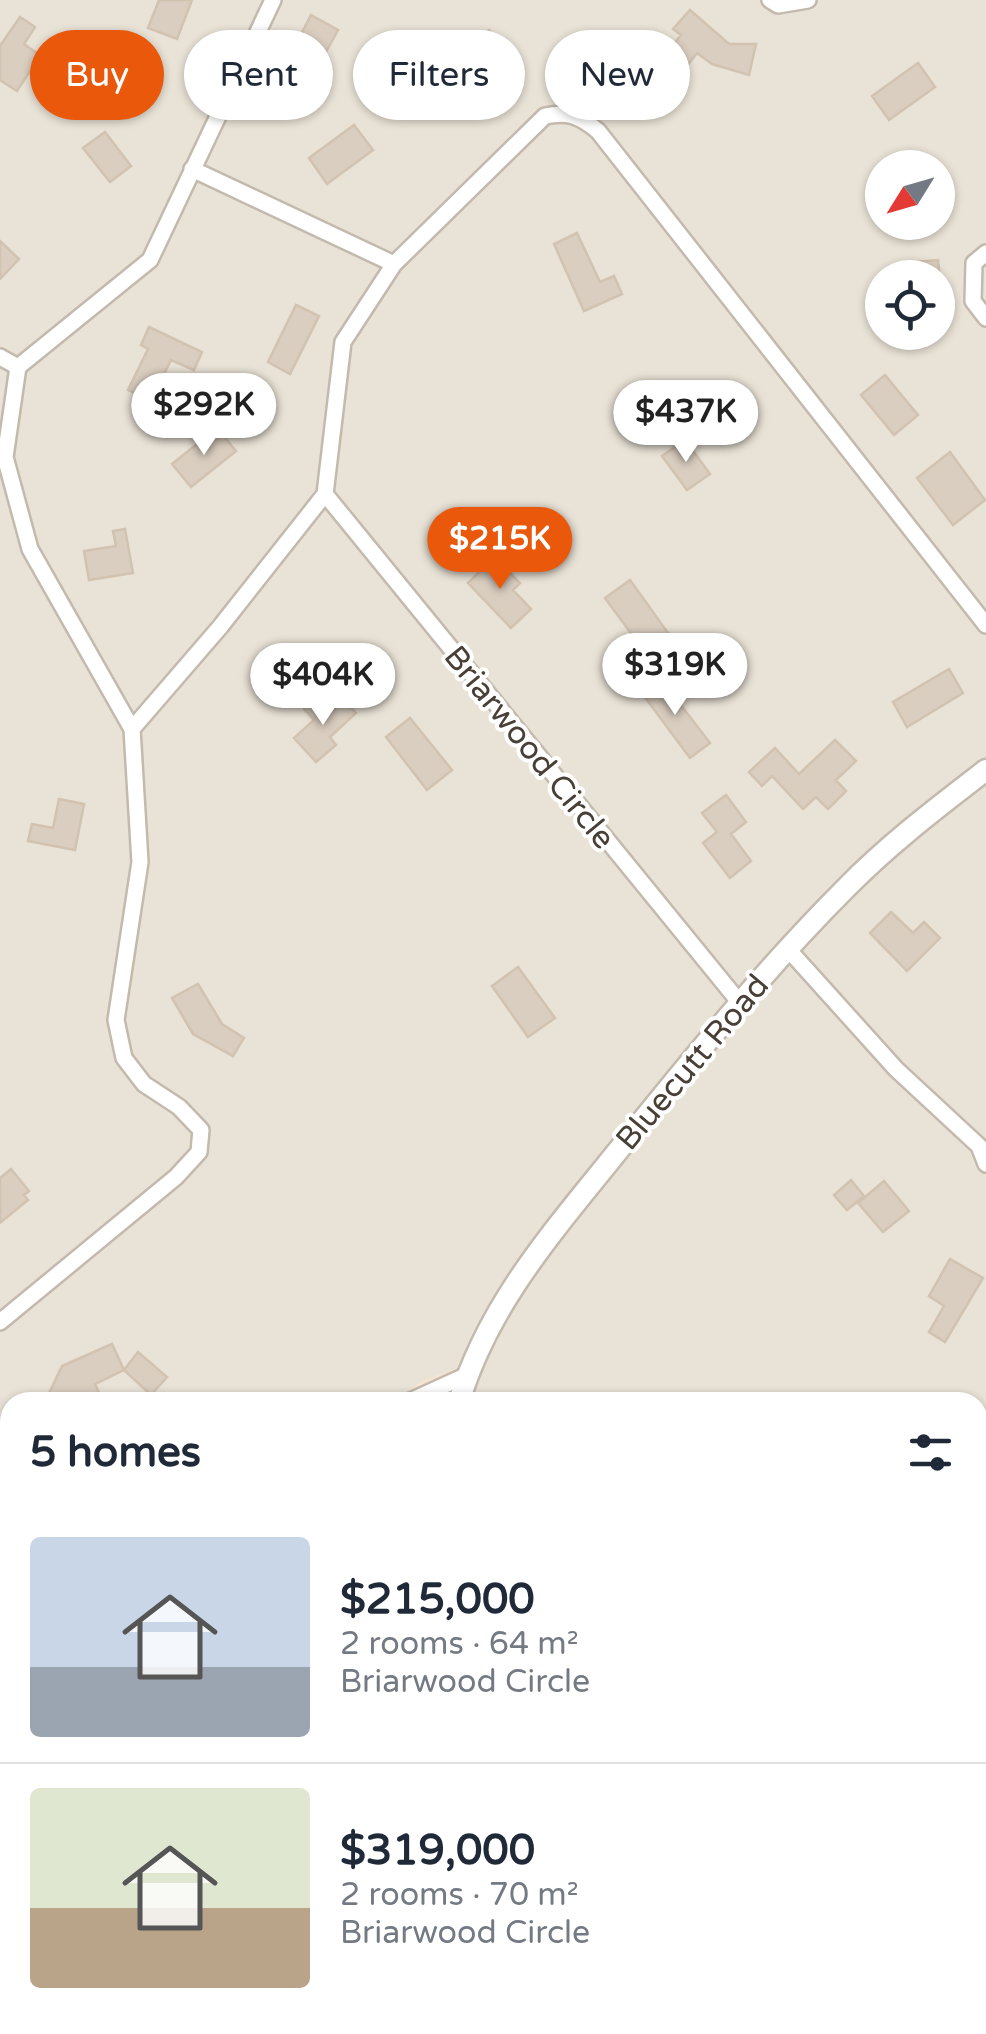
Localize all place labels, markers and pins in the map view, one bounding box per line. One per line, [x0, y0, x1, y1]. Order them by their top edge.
pin: $292K [134, 373, 274, 458]
pin: $437K [616, 380, 756, 465]
pin: $215K [430, 507, 570, 592]
pin: $319K [605, 633, 745, 718]
pin: $404K [253, 643, 393, 728]

